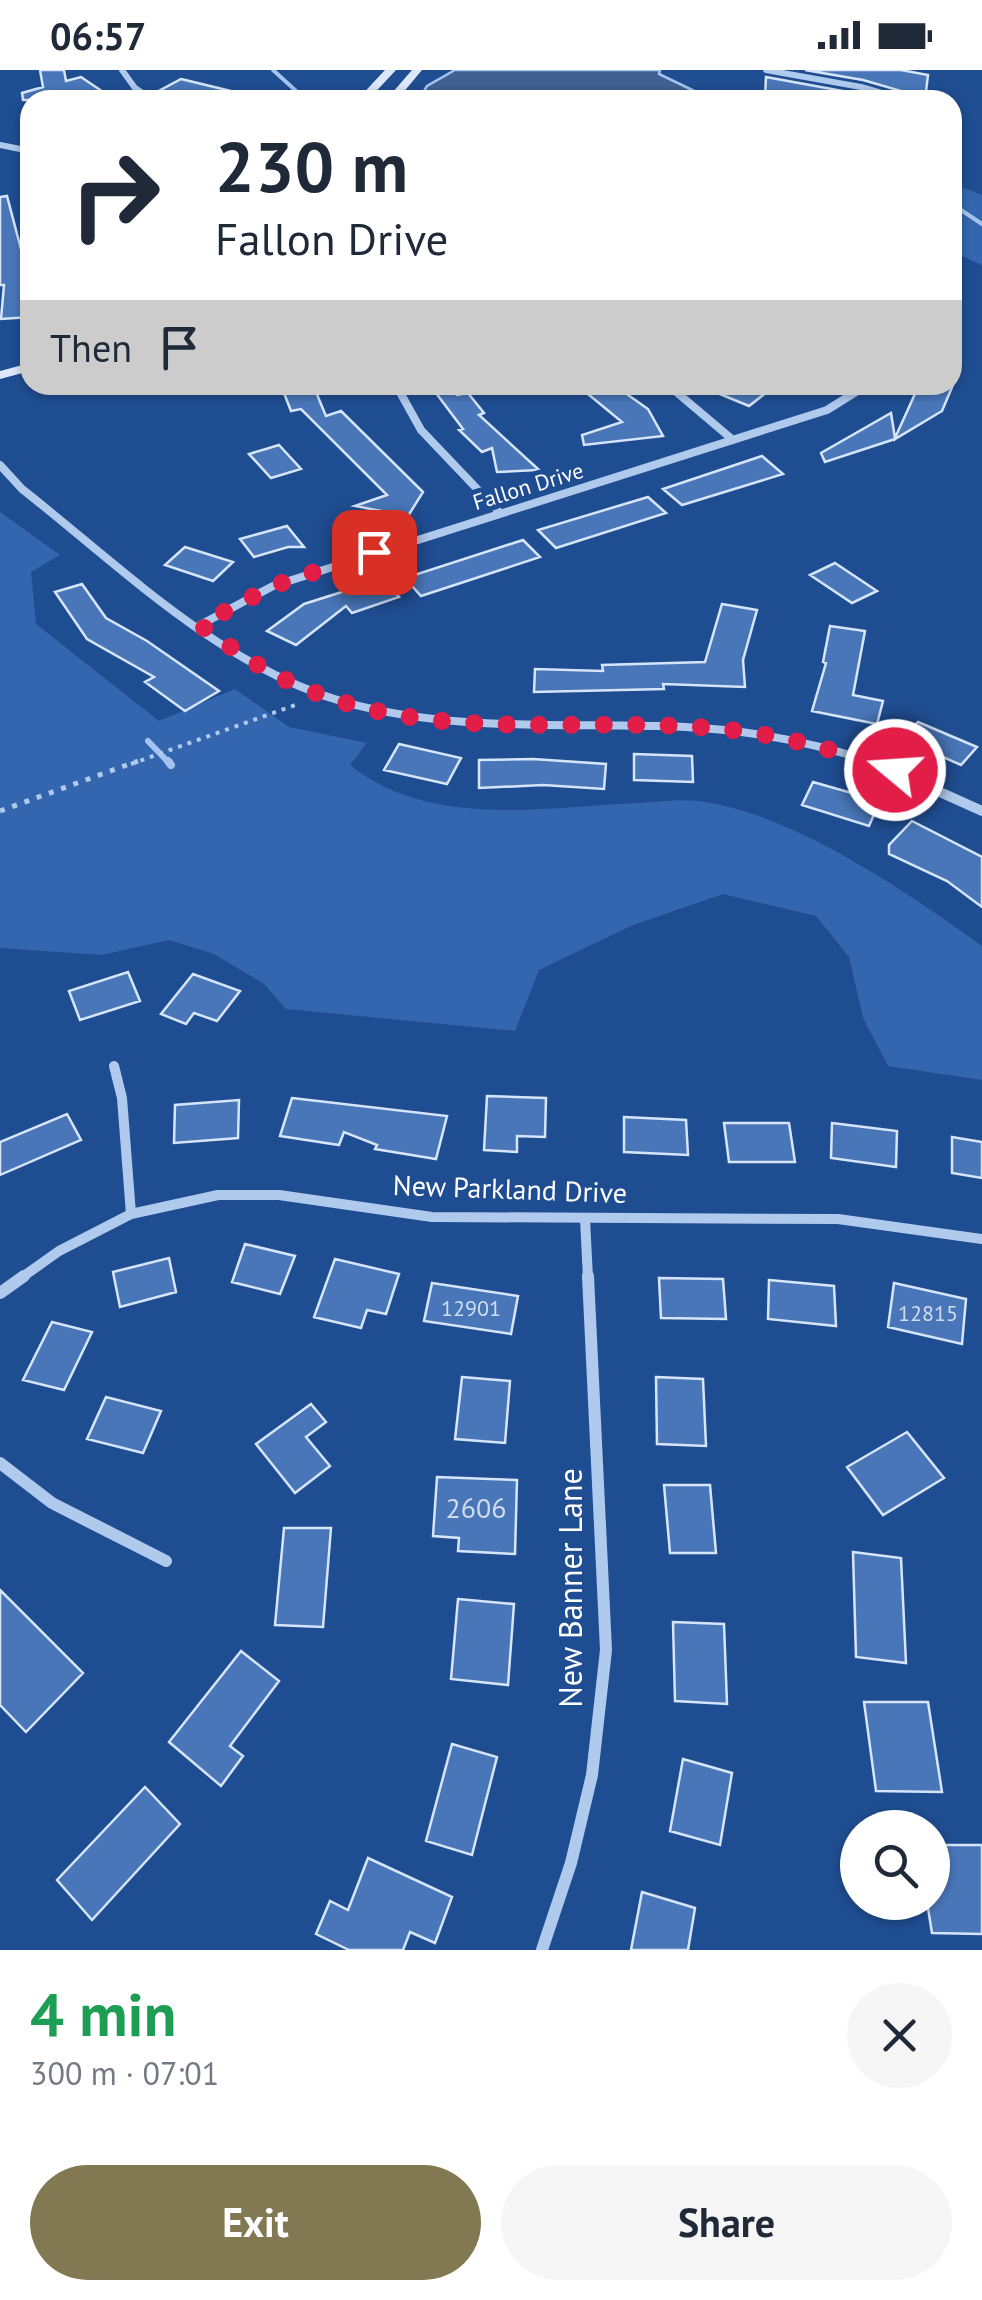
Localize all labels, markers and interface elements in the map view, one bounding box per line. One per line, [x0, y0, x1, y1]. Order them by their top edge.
text: 06:57 [50, 11, 146, 60]
text: 230 m [215, 121, 408, 211]
icon: right [50, 130, 180, 260]
text: Fallon Drive [215, 209, 448, 267]
icon: arrive [152, 320, 207, 375]
text: Then [50, 323, 132, 372]
street label: Fallon Drive [469, 456, 587, 516]
pin [332, 510, 417, 595]
icon: arrive [347, 525, 402, 580]
position arrow [843, 718, 947, 822]
street label: New Parkland Drive [392, 1166, 628, 1211]
house number: 12901 [441, 1294, 501, 1322]
house number: 12815 [898, 1299, 958, 1327]
street label: New Banner Lane [549, 1468, 591, 1708]
house number: 2606 [445, 1489, 507, 1526]
map controls [840, 1810, 950, 1920]
button: search [840, 1810, 950, 1920]
text: 4 min [30, 1975, 176, 2053]
button: close [847, 1983, 952, 2088]
text: 300 m · 07:01 [30, 2052, 219, 2094]
button: Exit [30, 2165, 481, 2280]
button: Share [501, 2165, 952, 2280]

